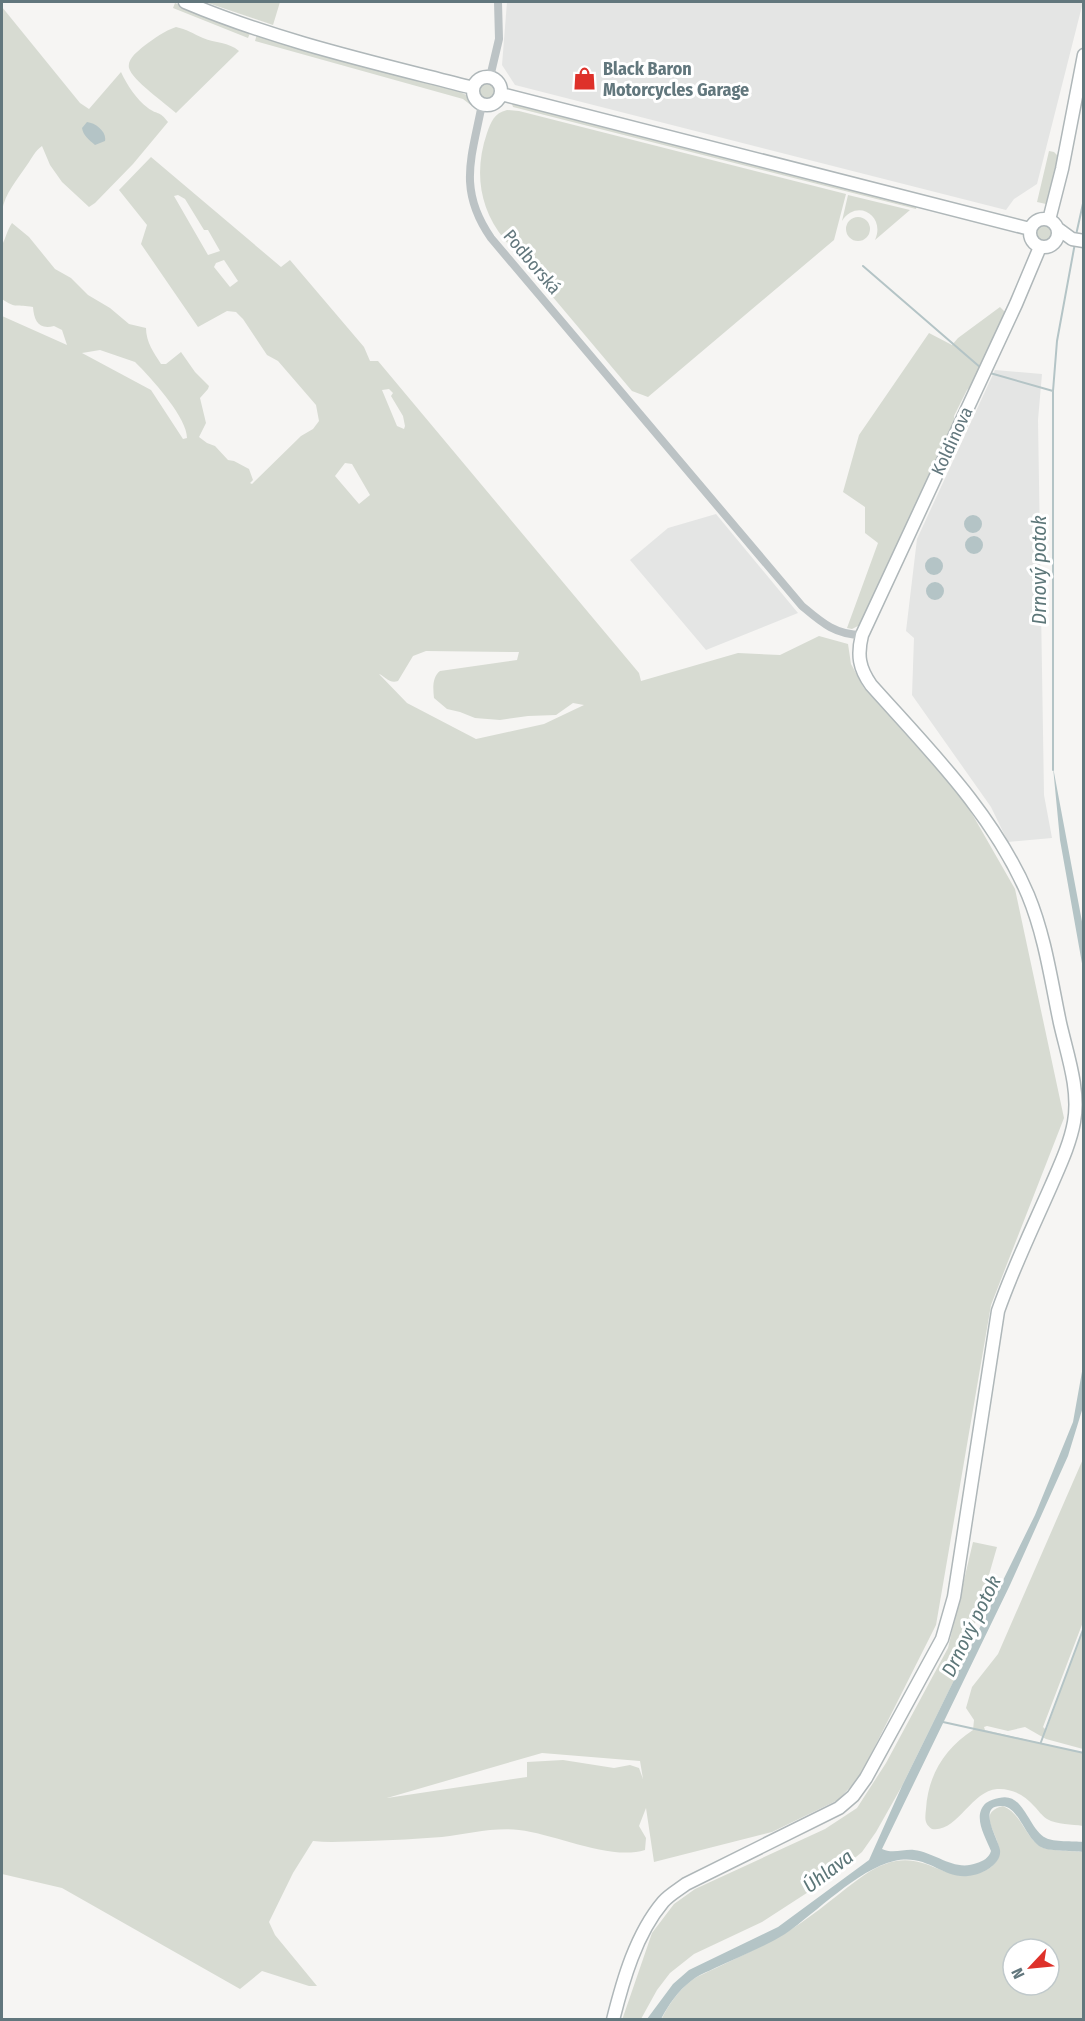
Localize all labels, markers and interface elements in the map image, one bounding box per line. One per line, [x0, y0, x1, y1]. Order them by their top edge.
place label: Black Baron Motorcycles Garage [603, 58, 749, 101]
shop icon: Black Baron Motorcycles Garage [572, 66, 598, 92]
street label: Podborská [499, 225, 566, 299]
street label: Koldinova [927, 403, 977, 479]
water label: Drnový potok [1027, 515, 1051, 625]
water label: Drnový potok [936, 1572, 1006, 1680]
water label: Úhlava [798, 1844, 858, 1898]
north arrow [1001, 1937, 1061, 1997]
text: N [1007, 1965, 1029, 1982]

